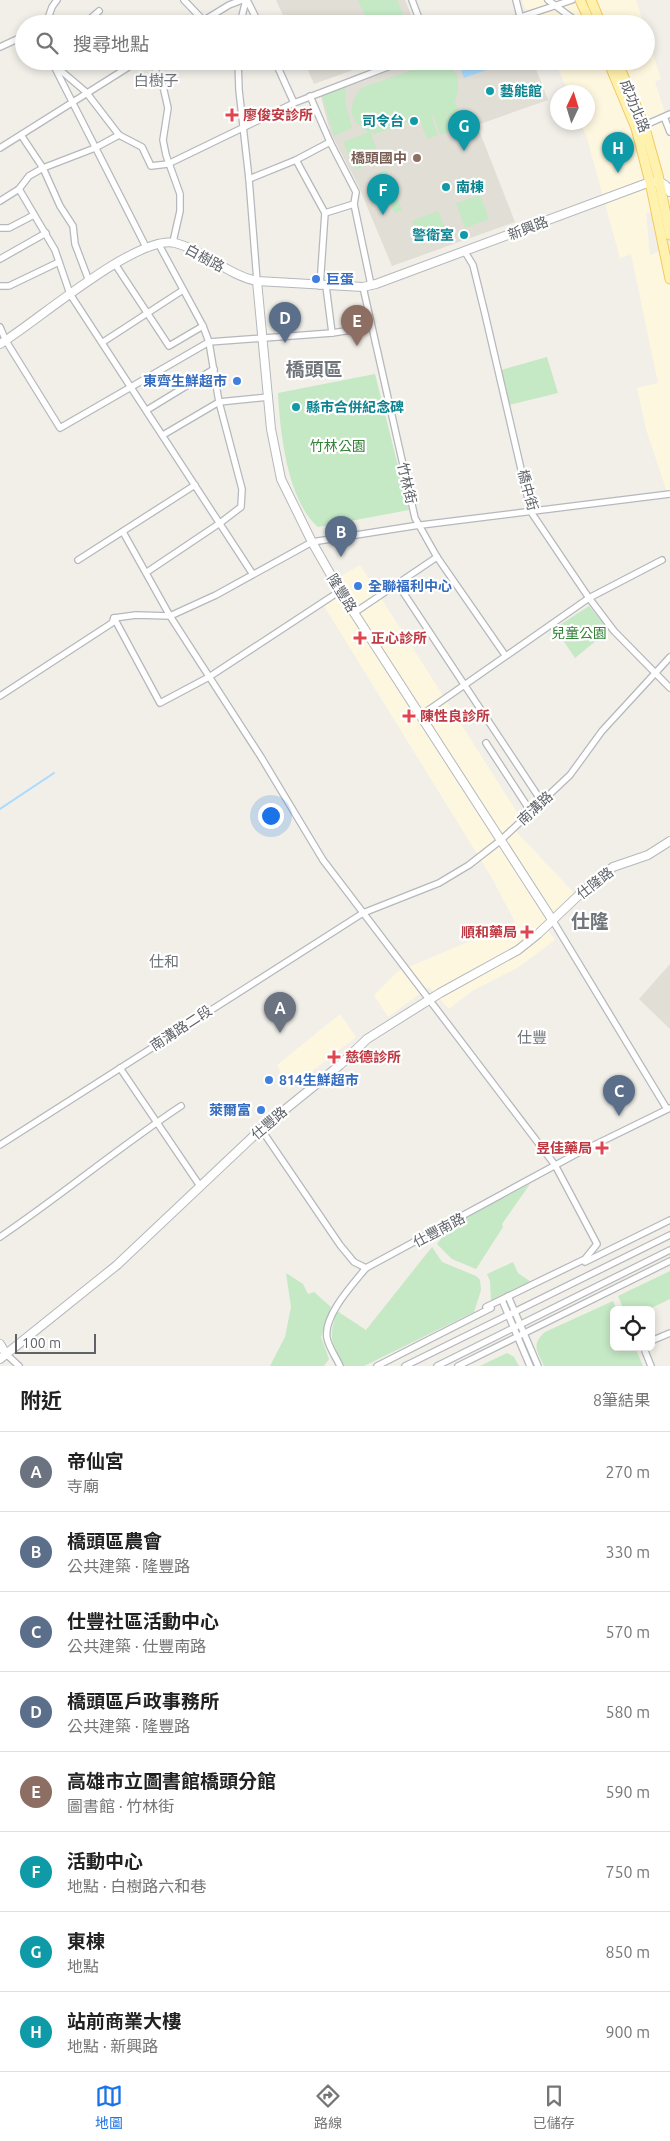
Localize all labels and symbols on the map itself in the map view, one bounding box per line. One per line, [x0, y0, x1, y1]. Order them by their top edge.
district label: 白樹子 [133, 72, 179, 89]
street label: 成功北路 [617, 77, 653, 135]
place label: 藝能館 [500, 83, 542, 99]
marker: 藝能館 [484, 85, 496, 97]
north arrow [550, 85, 595, 130]
place label: 廖俊安診所 [243, 107, 313, 123]
marker: 廖俊安診所 [225, 108, 239, 122]
pin: G [448, 110, 480, 151]
place label: 司令台 [362, 113, 404, 129]
marker: 司令台 [408, 115, 420, 127]
pin: H [602, 132, 634, 173]
place label: 橋頭國中 [351, 150, 407, 166]
marker: 橋頭國中 [411, 152, 423, 164]
pin: F [367, 174, 399, 215]
place label: 南棟 [456, 179, 484, 195]
marker: 南棟 [440, 181, 452, 193]
street label: 新興路 [506, 213, 550, 243]
place label: 警衛室 [412, 227, 454, 243]
marker: 警衛室 [458, 229, 470, 241]
street label: 白樹路 [183, 241, 227, 275]
place label: 巨蛋 [326, 271, 354, 287]
marker: 巨蛋 [310, 273, 322, 285]
pin: D [269, 302, 301, 343]
pin: E [341, 305, 373, 346]
district label: 橋頭區 [285, 358, 343, 380]
place label: 東齊生鮮超市 [143, 373, 227, 389]
marker: 東齊生鮮超市 [231, 375, 243, 387]
place label: 縣市合併紀念碑 [306, 399, 404, 415]
marker: 縣市合併紀念碑 [290, 401, 302, 413]
park label: 竹林公園 [310, 438, 366, 454]
street label: 竹林街 [394, 461, 420, 505]
street label: 橋中街 [515, 468, 541, 512]
pin: B [325, 516, 357, 557]
street label: 隆豐路 [324, 571, 360, 615]
place label: 全聯福利中心 [368, 578, 452, 594]
marker: 全聯福利中心 [352, 580, 364, 592]
park label: 兒童公園 [551, 625, 607, 641]
place label: 正心診所 [371, 630, 427, 646]
marker: 正心診所 [353, 631, 367, 645]
place label: 陳性良診所 [420, 708, 490, 724]
marker: 陳性良診所 [402, 709, 416, 723]
street label: 南溝路 [514, 788, 556, 828]
your location [258, 803, 284, 829]
street label: 仕隆路 [574, 864, 616, 902]
district label: 仕隆 [571, 910, 609, 932]
place label: 順和藥局 [461, 924, 517, 940]
marker: 順和藥局 [521, 926, 533, 938]
district label: 仕和 [149, 953, 179, 970]
pin: A [264, 992, 296, 1033]
street label: 南溝路二段 [147, 1002, 215, 1054]
district label: 仕豐 [517, 1029, 547, 1046]
place label: 慈德診所 [345, 1049, 401, 1065]
marker: 慈德診所 [327, 1050, 341, 1064]
place label: 814生鮮超市 [279, 1072, 359, 1088]
marker: 814生鮮超市 [263, 1074, 275, 1086]
pin: C [603, 1075, 635, 1116]
place label: 萊爾富 [209, 1102, 251, 1118]
street label: 仕豐路 [248, 1103, 290, 1143]
marker: 萊爾富 [255, 1104, 267, 1116]
place label: 昱佳藥局 [536, 1140, 592, 1156]
marker: 昱佳藥局 [596, 1142, 608, 1154]
street label: 仕豐南路 [411, 1210, 467, 1250]
scale bar [15, 1331, 96, 1354]

